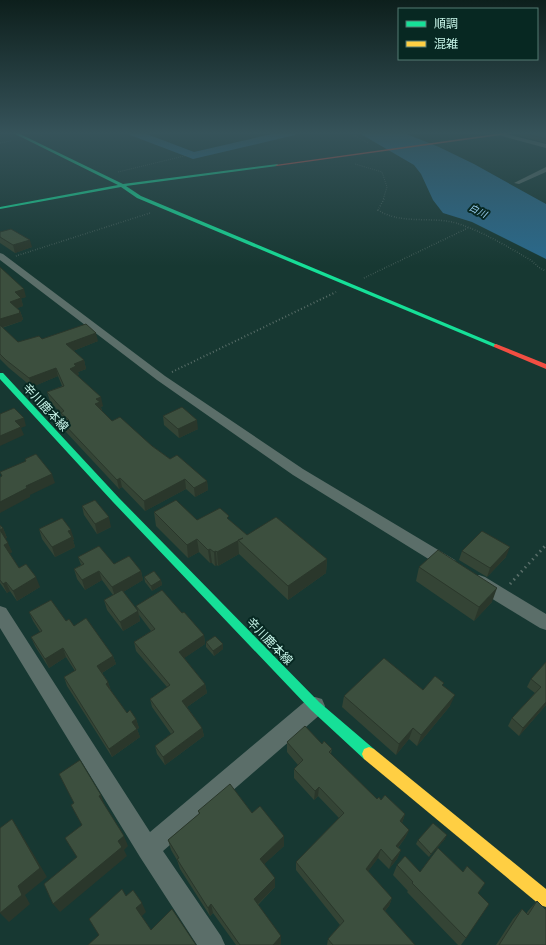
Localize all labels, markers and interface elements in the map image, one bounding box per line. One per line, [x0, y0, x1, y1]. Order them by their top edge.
legend [398, 8, 538, 60]
text: 順調 [434, 17, 458, 30]
text: 混雑 [434, 37, 458, 50]
water label: 白川 [468, 202, 489, 220]
street label: 辛川鹿本線 [21, 381, 71, 433]
street label: 辛川鹿本線 [244, 615, 296, 667]

